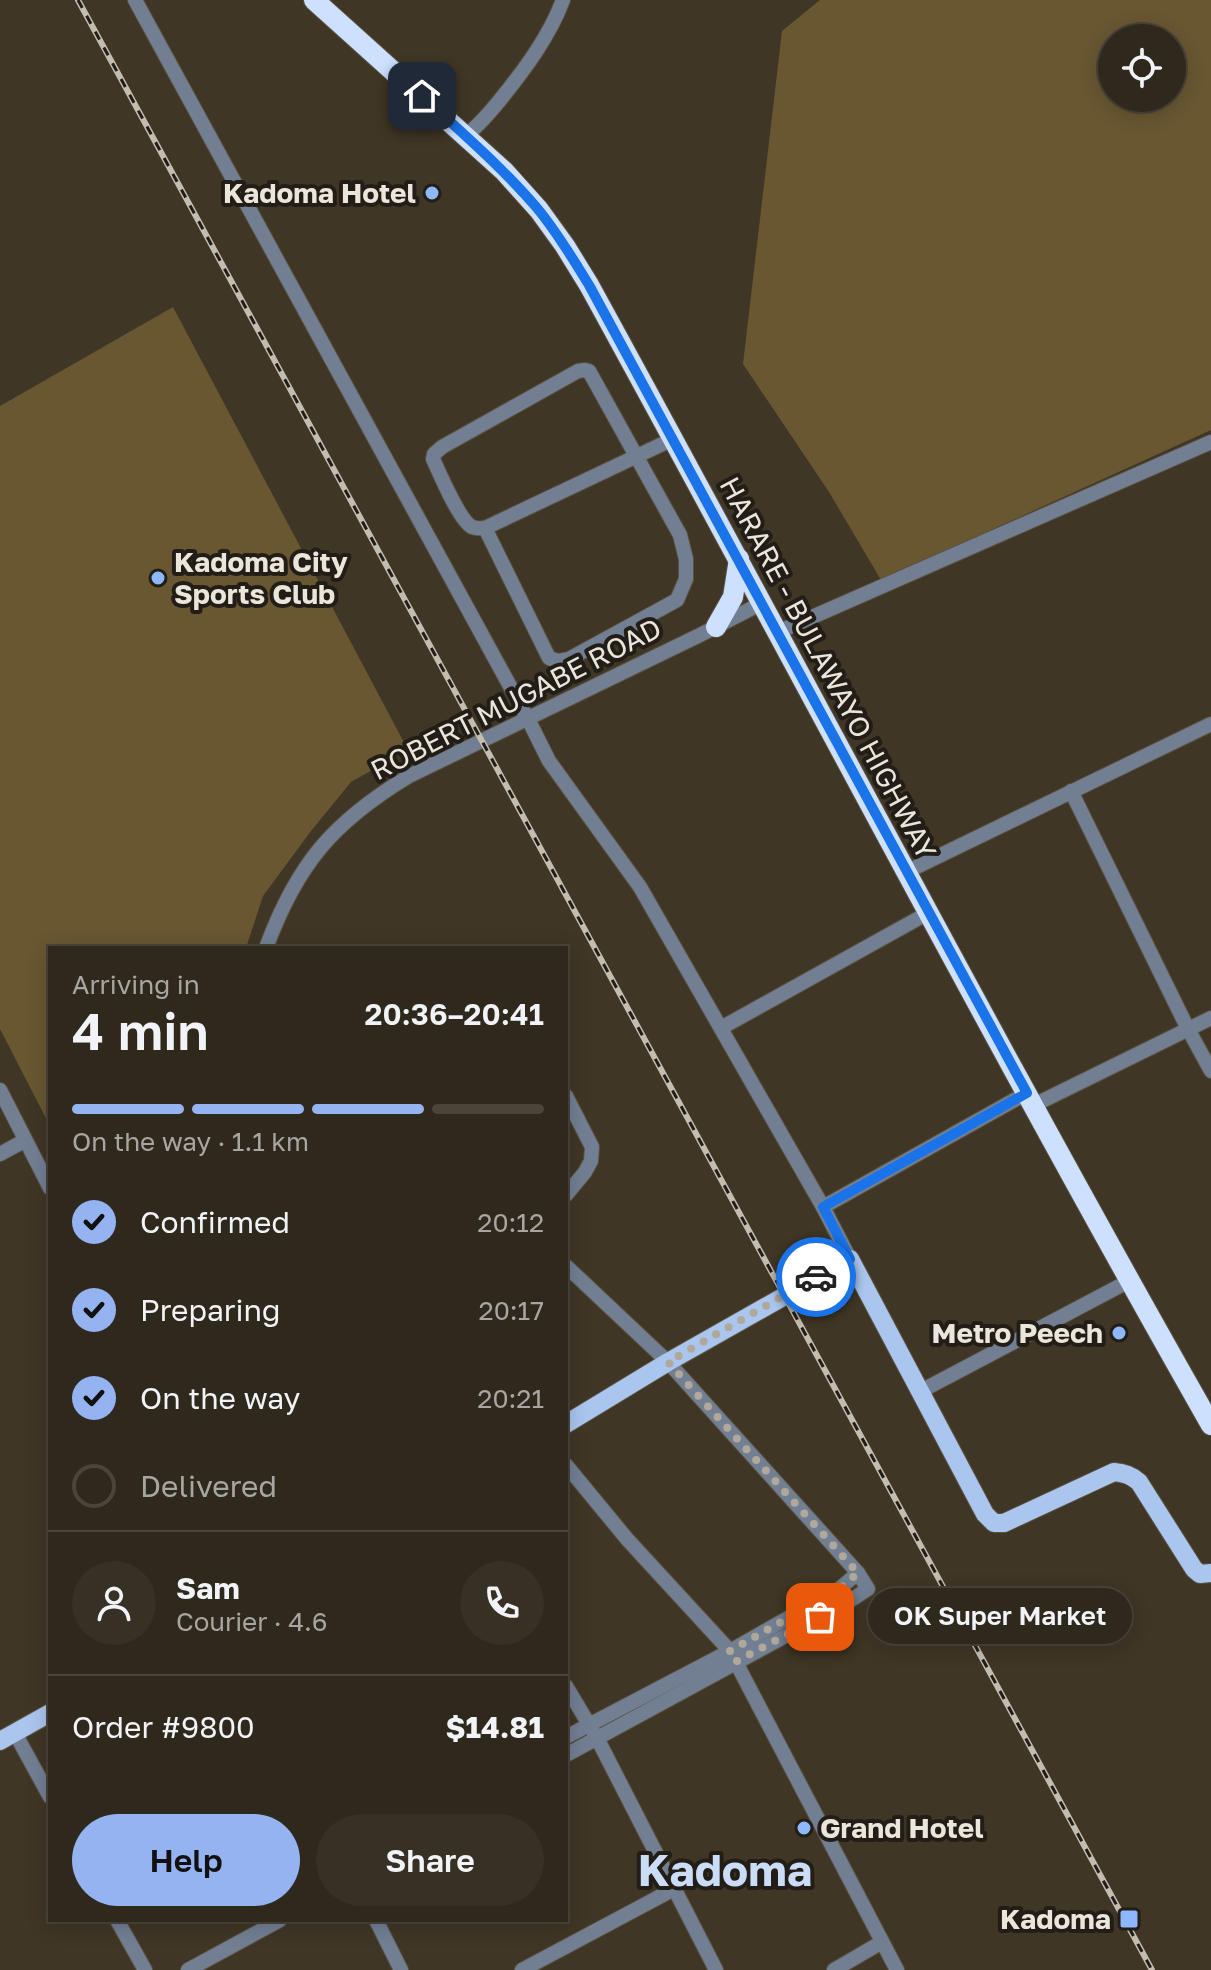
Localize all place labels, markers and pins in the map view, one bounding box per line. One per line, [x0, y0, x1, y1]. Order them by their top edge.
pin [388, 62, 456, 130]
place label: Kadoma Hotel [223, 176, 416, 209]
marker: Kadoma Hotel [423, 184, 441, 202]
place label: Kadoma City Sports Club [174, 545, 348, 610]
marker: Kadoma City Sports Club [149, 569, 167, 587]
place label: Metro Peech [932, 1316, 1103, 1349]
marker: Metro Peech [1110, 1324, 1128, 1342]
pin [786, 1583, 854, 1651]
callout: OK Super Market [868, 1589, 1132, 1645]
place label: Grand Hotel [820, 1811, 984, 1844]
marker: Grand Hotel [795, 1819, 813, 1837]
place label: Kadoma [1000, 1902, 1111, 1935]
marker: Kadoma [1118, 1908, 1140, 1930]

